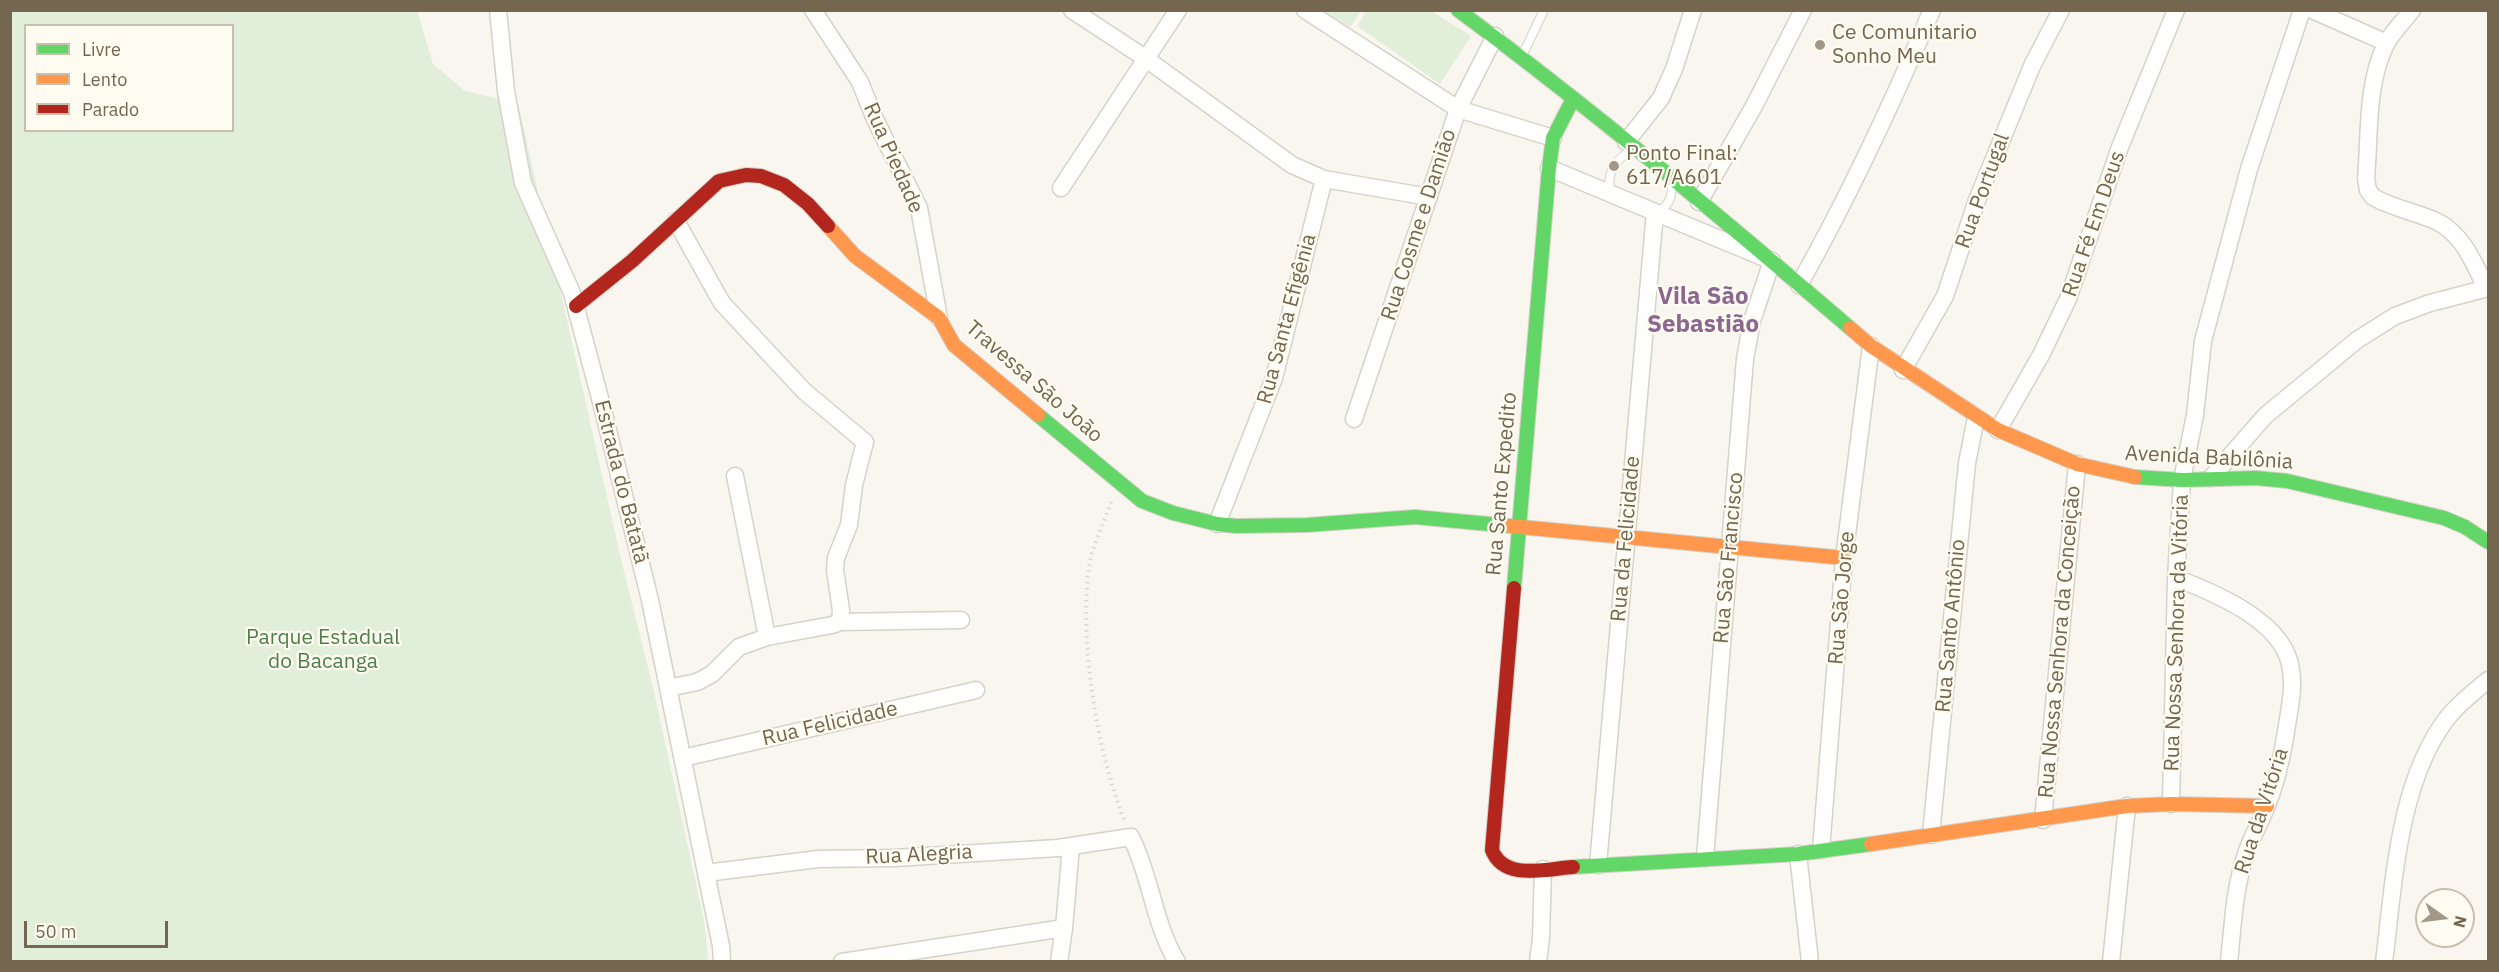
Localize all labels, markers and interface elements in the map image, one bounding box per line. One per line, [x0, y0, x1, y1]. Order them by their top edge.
place label: Ce Comunitario Sonho Meu [1832, 20, 1977, 70]
legend [24, 24, 234, 132]
text: Livre [82, 38, 121, 61]
marker: Ce Comunitario Sonho Meu [1813, 38, 1827, 52]
text: Lento [82, 68, 127, 91]
text: Parado [82, 98, 139, 121]
street label: Rua Piedade [857, 99, 929, 217]
street label: Rua Cosme e Damião [1376, 126, 1462, 324]
street label: Rua Portugal [1951, 130, 2015, 252]
place label: Ponto Final: 617/A601 [1626, 141, 1738, 191]
street label: Rua Fé Em Deus [2057, 148, 2131, 300]
marker: Ponto Final: 617/A601 [1607, 159, 1621, 173]
street label: Rua Santa Efigênia [1252, 231, 1322, 407]
district label: Vila São Sebastião [1647, 283, 1759, 339]
street label: Travessa São João [960, 316, 1108, 448]
street label: Rua Santo Expedito [1481, 391, 1523, 577]
street label: Estrada do Batatã [588, 398, 654, 566]
street label: Avenida Babilônia [2124, 441, 2294, 475]
street label: Rua da Felicidade [1606, 455, 1646, 623]
street label: Rua São Francisco [1709, 471, 1749, 645]
street label: Rua Nossa Senhora da Conceição [2034, 485, 2086, 799]
street label: Rua Nossa Senhora da Vitória [2160, 494, 2194, 772]
street label: Rua São Jorge [1824, 530, 1860, 666]
street label: Rua Santo Antônio [1931, 538, 1971, 714]
park label: Parque Estadual do Bacanga [246, 625, 400, 675]
street label: Rua Felicidade [760, 696, 900, 752]
street label: Rua da Vitória [2230, 745, 2294, 877]
street label: Rua Alegria [865, 840, 973, 870]
north arrow [2415, 888, 2475, 948]
scale bar [27, 909, 171, 947]
text: N [2449, 914, 2472, 930]
text: 50 m [35, 920, 77, 943]

